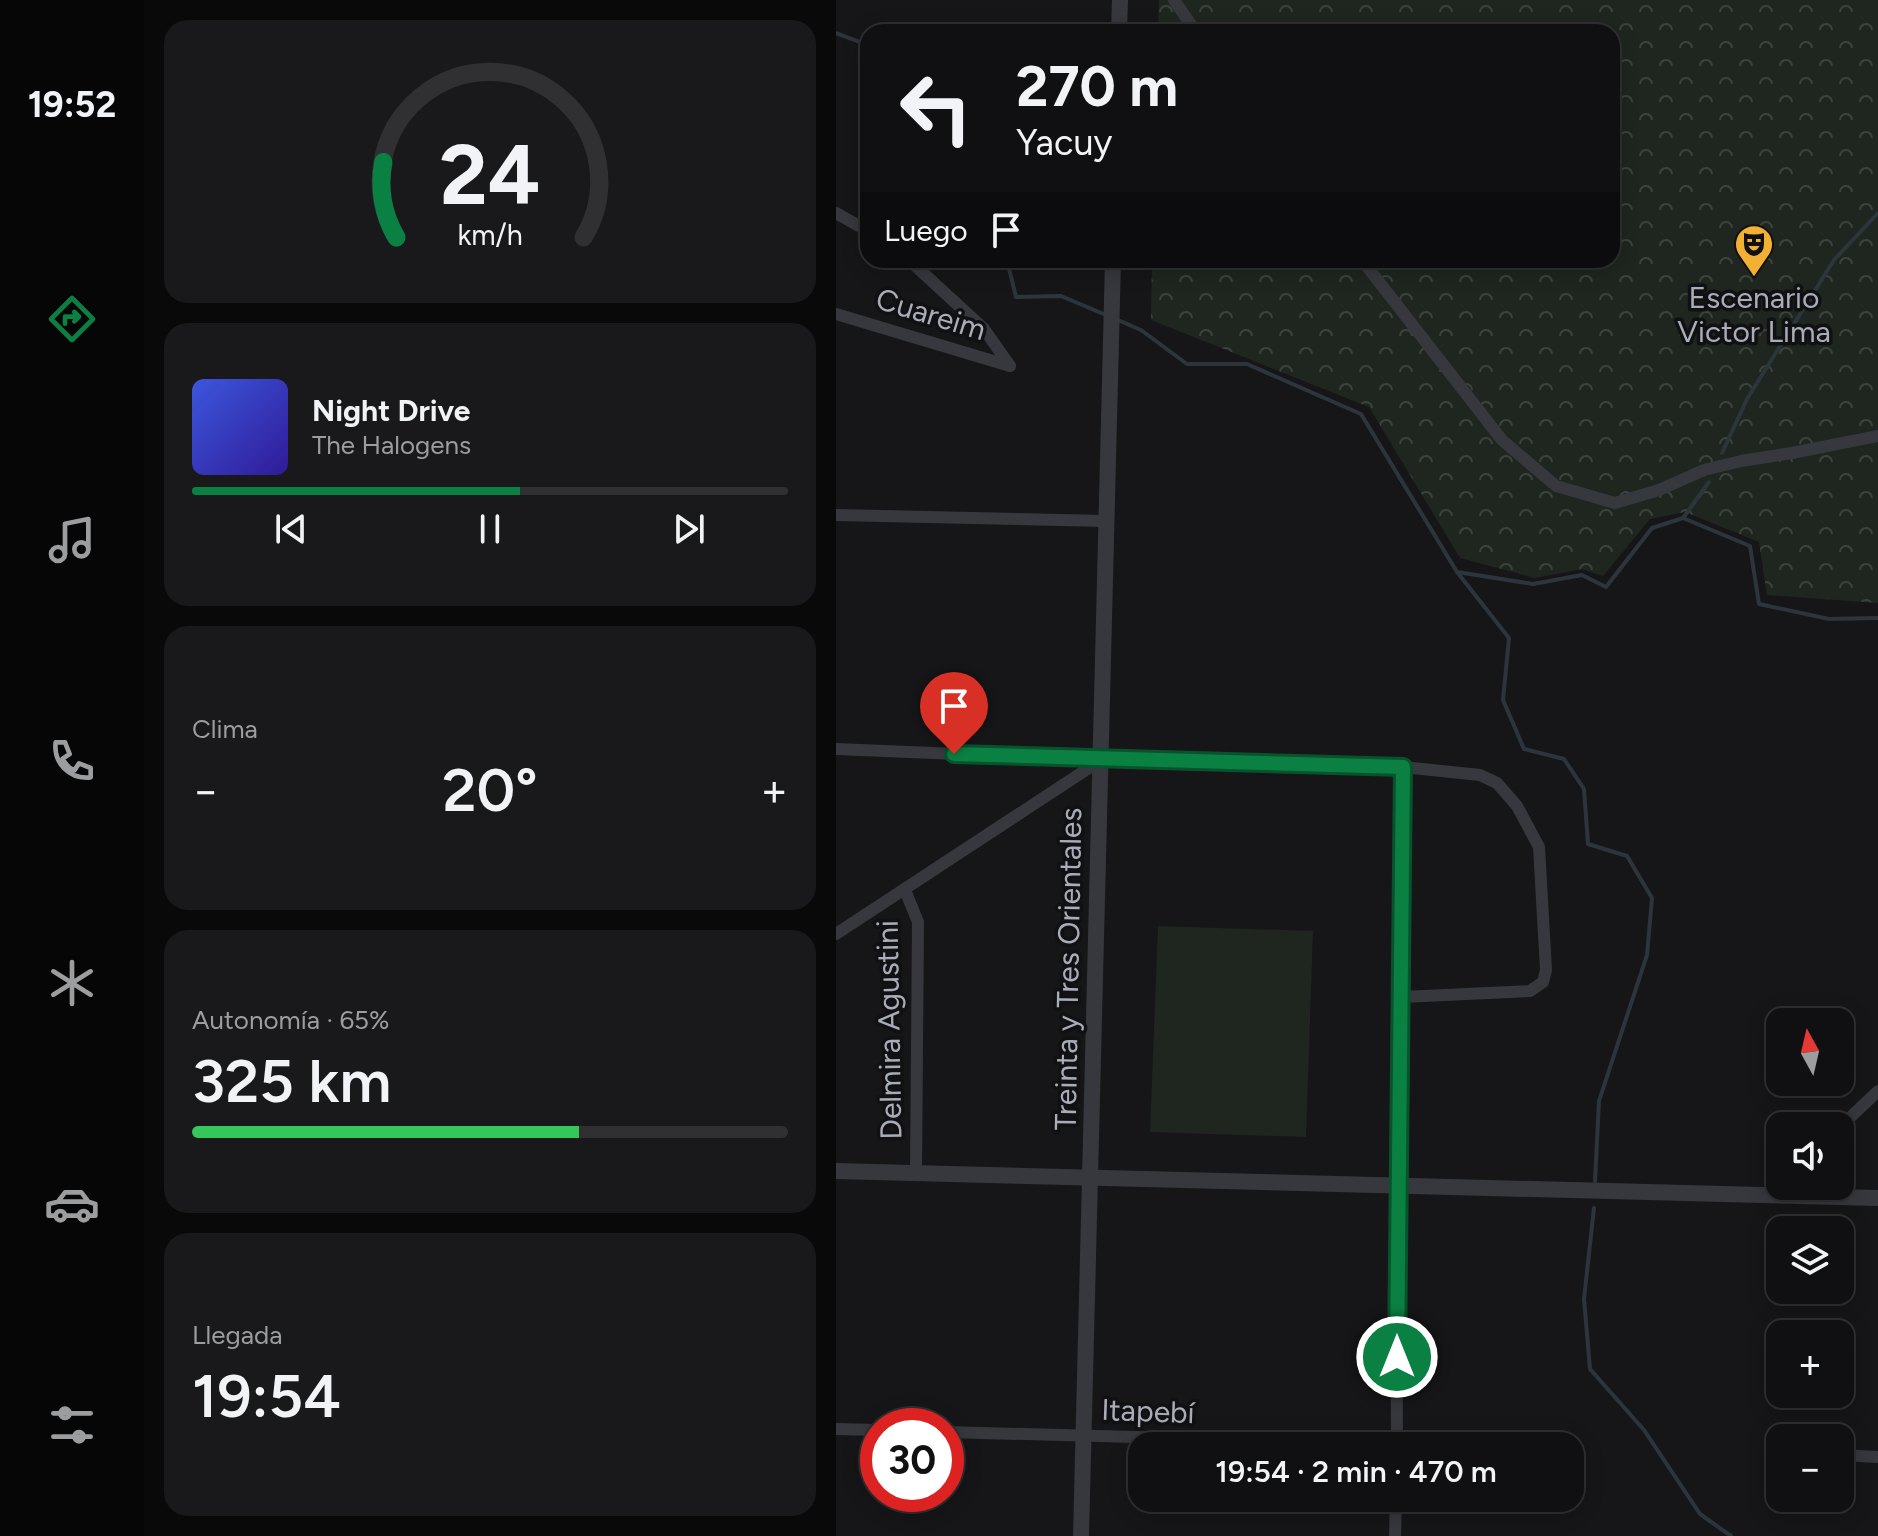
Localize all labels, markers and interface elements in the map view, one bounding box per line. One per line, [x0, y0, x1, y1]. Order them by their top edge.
text: 270 m [1016, 53, 1178, 120]
icon: left [884, 56, 988, 160]
text: 19:52 [28, 83, 116, 126]
text: Yacuy [1016, 121, 1112, 164]
text: 24 [440, 124, 540, 224]
icon: arrive [984, 208, 1028, 252]
text: Luego [884, 212, 968, 249]
text: km/h [457, 218, 523, 252]
theatre icon: Escenario Victor Lima [1733, 223, 1775, 278]
place label: Escenario Victor Lima [1677, 279, 1831, 350]
street label: Cuareim [872, 280, 990, 348]
icon: directions [44, 291, 100, 347]
text: Night Drive [312, 392, 470, 429]
text: The Halogens [312, 429, 471, 461]
icon: previous [269, 507, 313, 551]
icon: pause [468, 507, 512, 551]
icon: next [667, 507, 711, 551]
icon: music [44, 512, 100, 568]
pin [920, 672, 988, 754]
icon: arrive [932, 684, 976, 728]
text: Clima [192, 713, 258, 745]
icon: phone [44, 733, 100, 789]
text: 20° [442, 754, 538, 826]
text: − [192, 764, 219, 817]
text: + [761, 764, 788, 817]
street label: Treinta y Tres Orientales [1047, 807, 1089, 1131]
street label: Delmira Agustini [869, 920, 909, 1140]
icon: climate [44, 955, 100, 1011]
text: Autonomía · 65% [192, 1004, 390, 1036]
north arrow [1766, 1008, 1854, 1096]
map controls [1766, 1008, 1854, 1512]
text: 325 km [192, 1045, 391, 1117]
button: sound [1766, 1112, 1854, 1200]
icon: car [44, 1176, 100, 1232]
button: layers [1766, 1216, 1854, 1304]
position arrow [1355, 1315, 1439, 1399]
text: Llegada [192, 1319, 282, 1351]
button: + [1766, 1320, 1854, 1408]
text: 19:54 [192, 1360, 341, 1432]
street label: Itapebí [1101, 1391, 1197, 1431]
icon: filters [44, 1397, 100, 1453]
speed limit sign: 30 [860, 1408, 964, 1512]
button: − [1766, 1424, 1854, 1512]
text: 19:54 · 2 min · 470 m [1215, 1453, 1497, 1490]

